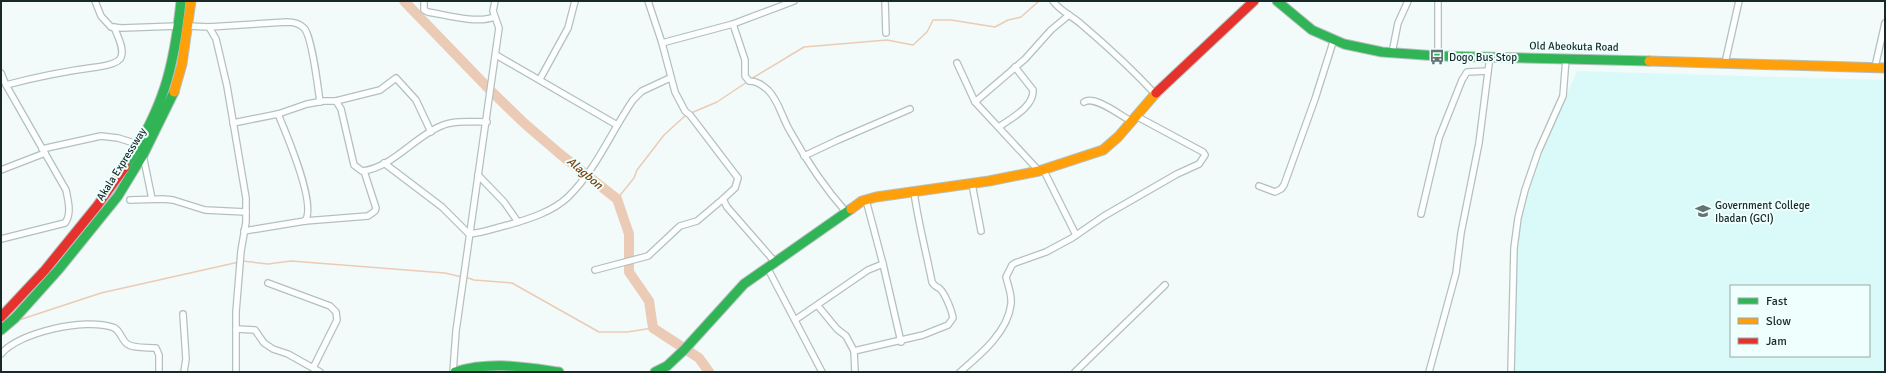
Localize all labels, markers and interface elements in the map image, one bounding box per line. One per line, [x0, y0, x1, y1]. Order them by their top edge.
street label: Old Abeokuta Road [1529, 39, 1619, 54]
bus stop icon: Dogo Bus Stop [1428, 48, 1446, 66]
place label: Dogo Bus Stop [1449, 51, 1517, 64]
street label: Akala Expressway [94, 125, 150, 203]
water label: Alagbon [564, 154, 606, 193]
place label: Government College Ibadan (GCI) [1715, 199, 1810, 225]
school or university icon: Government College Ibadan (GCI) [1694, 202, 1712, 220]
legend [1730, 285, 1870, 357]
text: Fast [1766, 294, 1787, 309]
text: Slow [1766, 314, 1791, 329]
text: Jam [1766, 334, 1787, 349]

